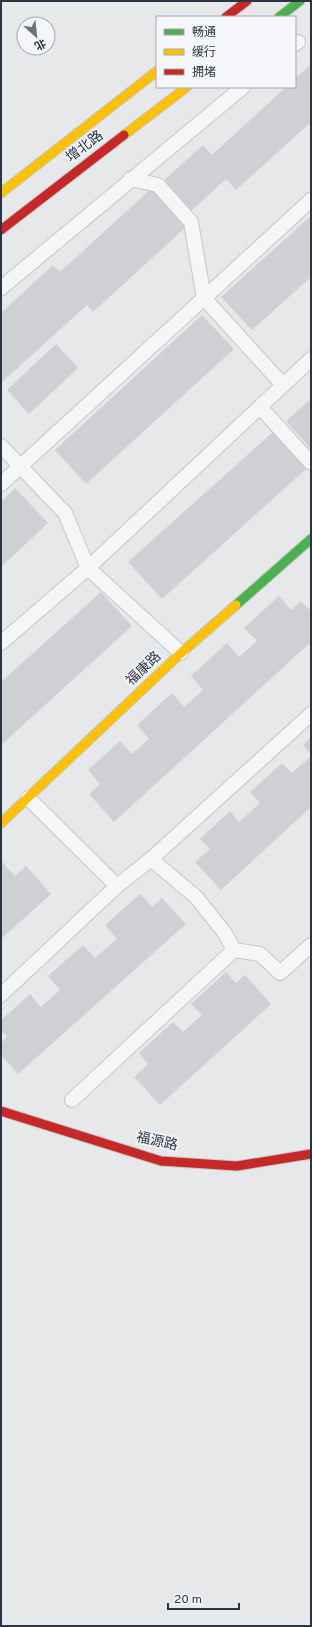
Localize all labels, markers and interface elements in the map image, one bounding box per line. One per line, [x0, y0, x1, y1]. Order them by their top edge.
north arrow [16, 16, 56, 56]
legend [156, 16, 296, 88]
text: 畅通 [192, 25, 216, 41]
text: 北 [32, 35, 48, 53]
text: 缓行 [192, 45, 216, 61]
text: 拥堵 [192, 65, 216, 81]
street label: 增北路 [63, 127, 107, 166]
street label: 福康路 [123, 648, 165, 690]
street label: 福源路 [135, 1129, 179, 1155]
scale bar [168, 1585, 239, 1611]
text: 20 m [174, 1592, 202, 1608]

